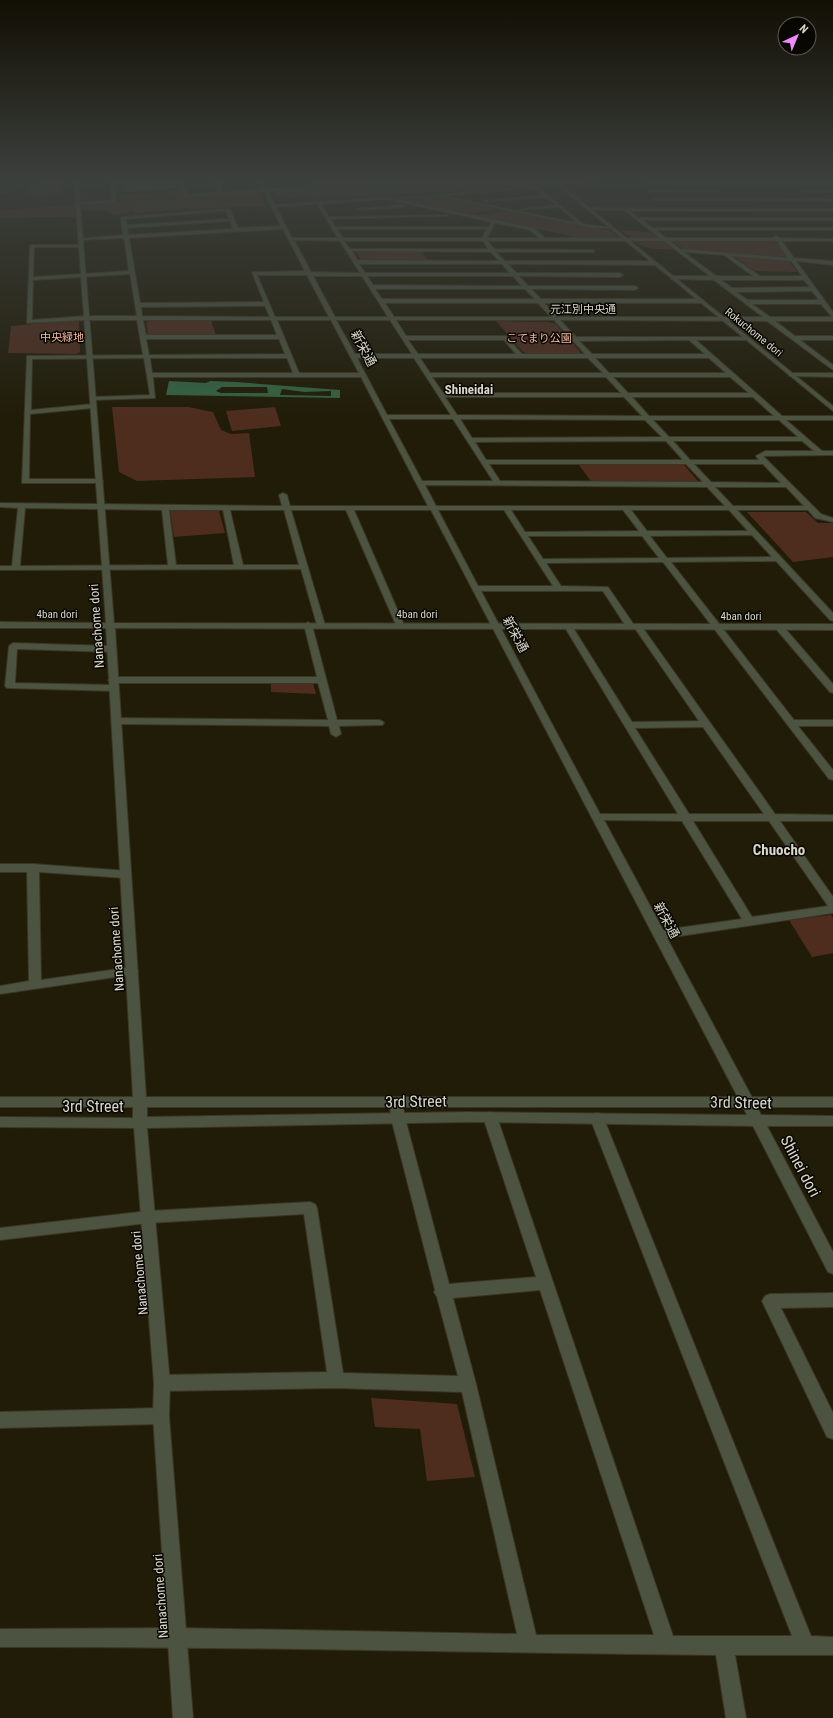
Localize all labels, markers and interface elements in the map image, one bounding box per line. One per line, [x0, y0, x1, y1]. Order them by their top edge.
north arrow [777, 16, 817, 56]
text: N [797, 22, 811, 36]
street label: 元江別中央通 [550, 303, 616, 316]
street label: Rokuchome dori [722, 305, 785, 360]
street label: 新栄通 [348, 327, 379, 369]
park label: 中央緑地 [40, 331, 84, 344]
park label: こてまり公園 [506, 332, 572, 345]
district label: Shineidai [445, 382, 493, 397]
street label: Nanachome dori [86, 583, 107, 669]
street label: 4ban dori [37, 608, 77, 621]
street label: 4ban dori [397, 608, 437, 621]
street label: 4ban dori [721, 610, 761, 623]
street label: 新栄通 [500, 613, 531, 655]
district label: Chuocho [753, 841, 805, 859]
street label: 新栄通 [651, 899, 682, 941]
street label: Nanachome dori [106, 906, 127, 992]
street label: 3rd Street [385, 1091, 447, 1112]
street label: 3rd Street [710, 1092, 772, 1113]
street label: 3rd Street [62, 1097, 124, 1116]
street label: Shinei dori [776, 1132, 825, 1200]
street label: Nanachome dori [128, 1230, 151, 1316]
street label: Nanachome dori [150, 1553, 171, 1639]

